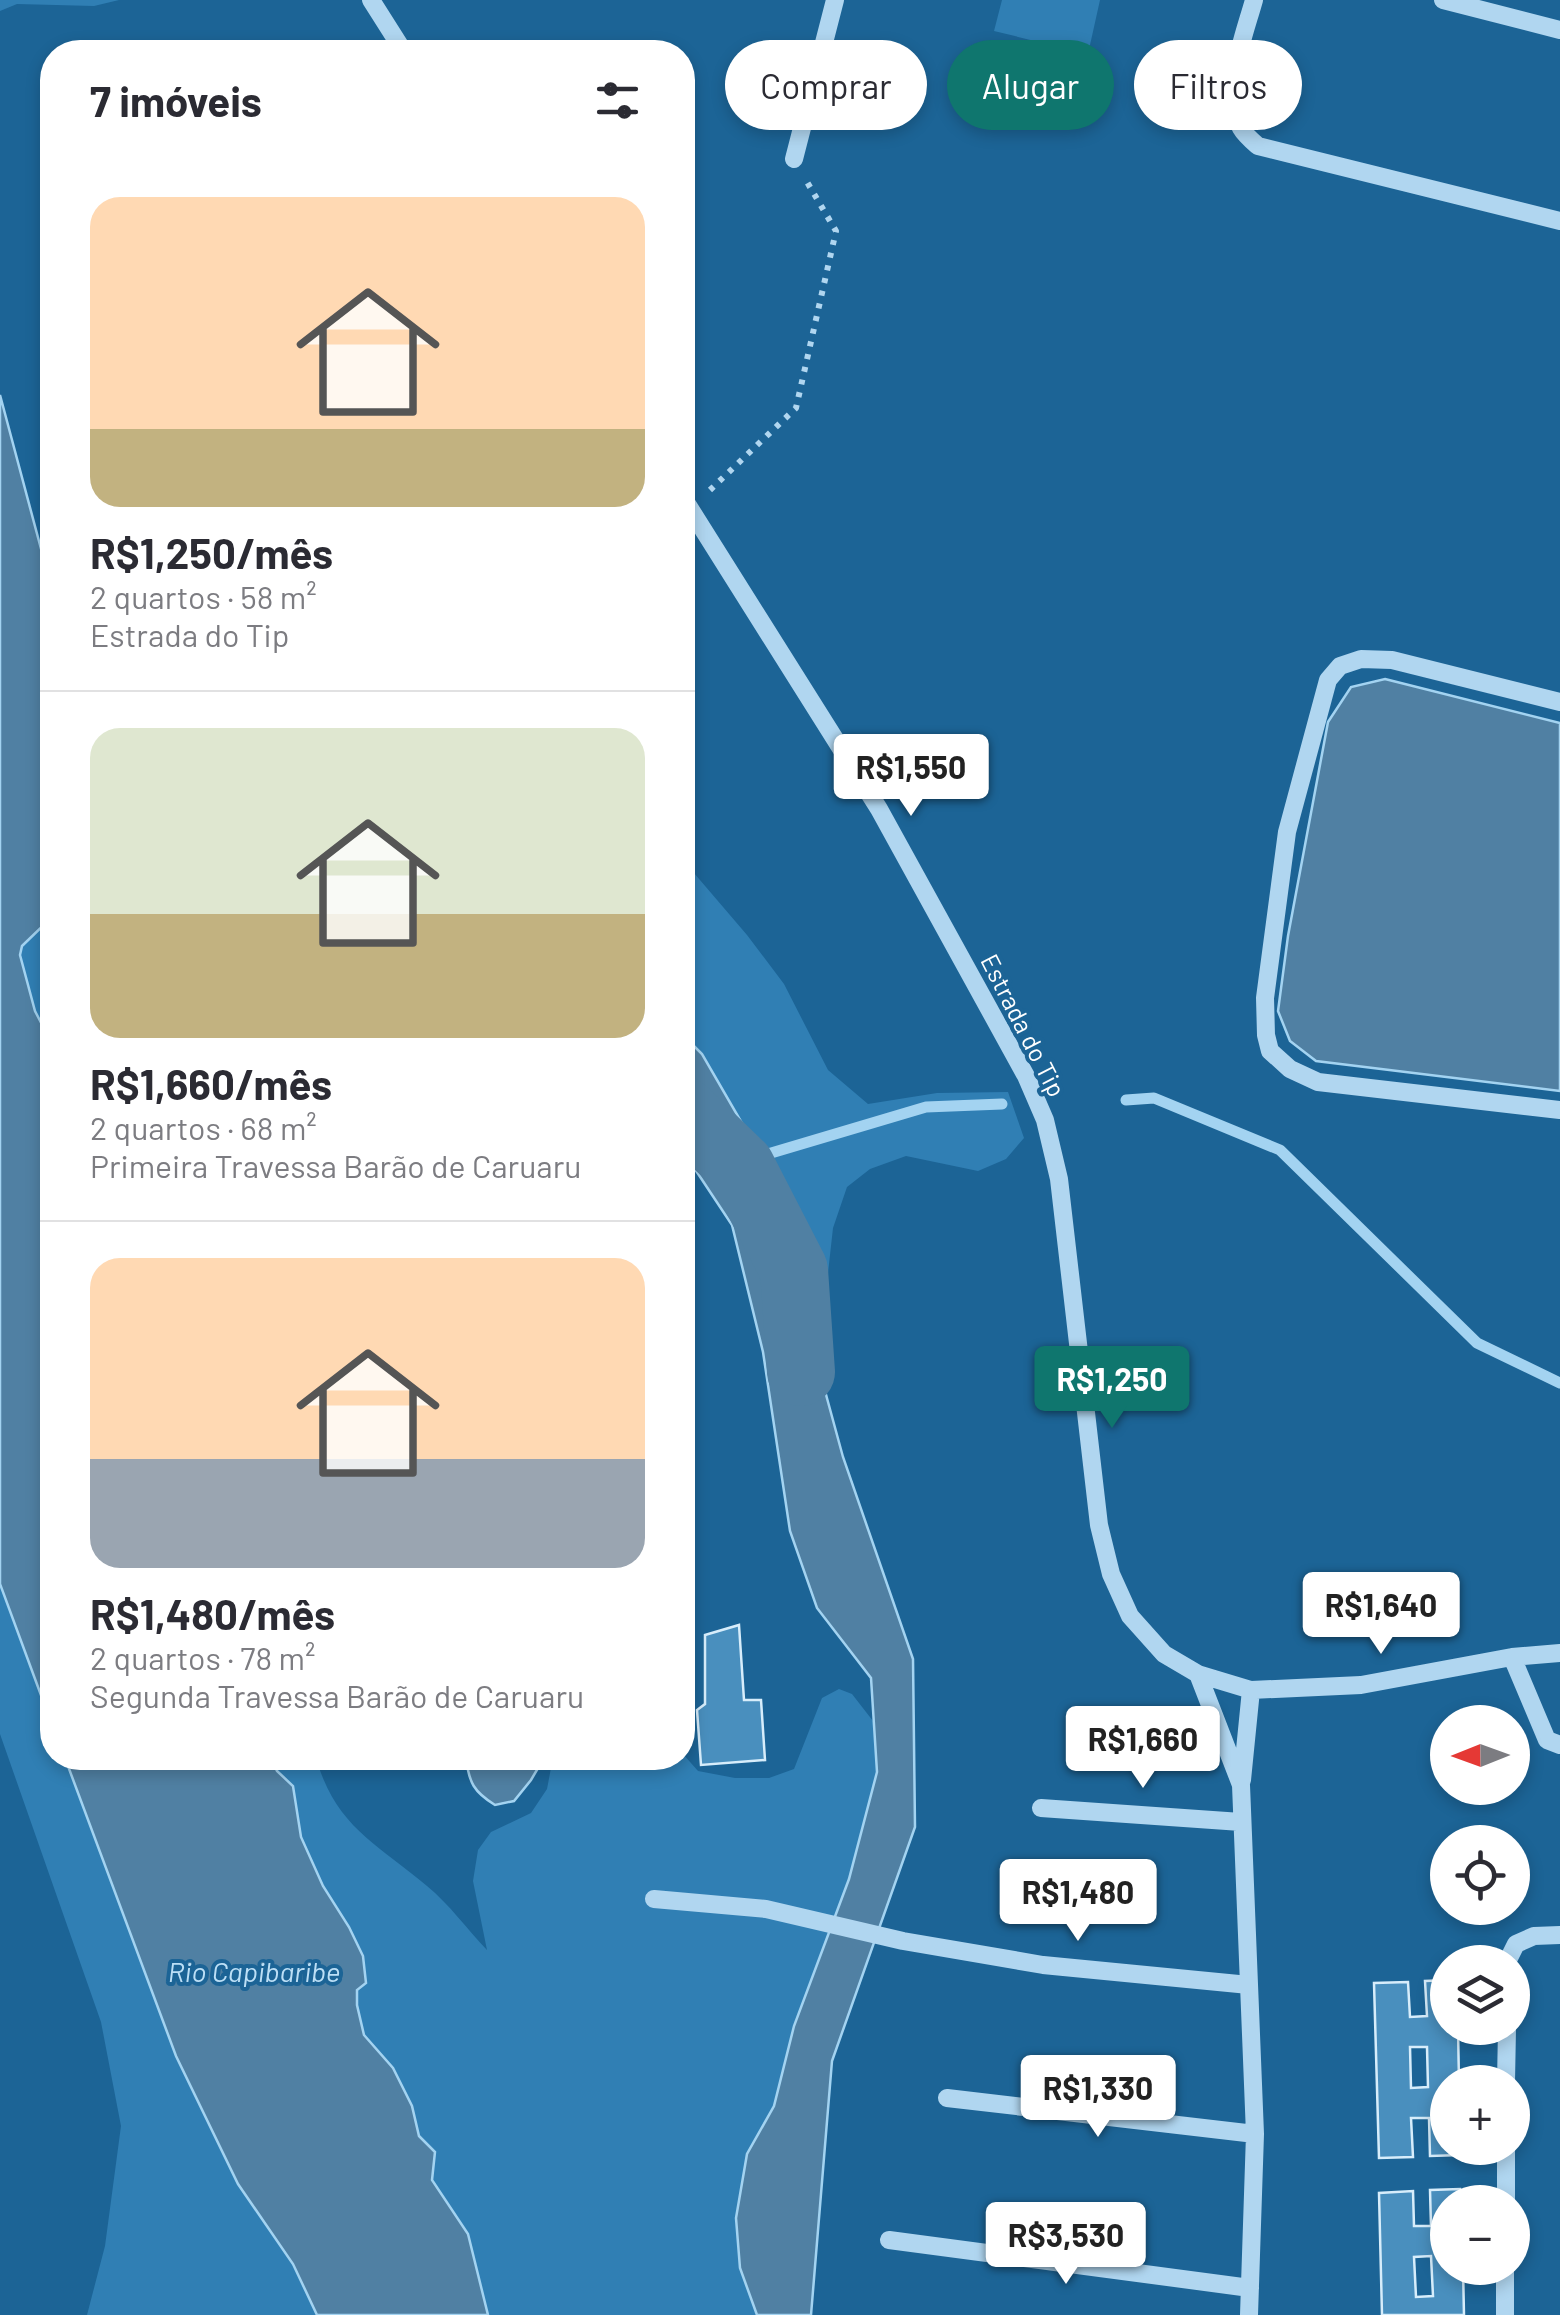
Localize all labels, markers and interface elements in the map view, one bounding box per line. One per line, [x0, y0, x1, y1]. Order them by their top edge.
chip: Comprar [725, 40, 927, 130]
chip: Alugar [947, 40, 1114, 130]
chip: Filtros [1134, 40, 1302, 130]
icon: filters [590, 73, 645, 128]
text: 7 imóveis [90, 75, 262, 125]
icon: home [278, 262, 458, 442]
text: R$1,250/mês [90, 527, 333, 577]
text: 2 quartos · 58 m² [90, 577, 317, 615]
text: Estrada do Tip [90, 615, 289, 653]
pin: R$1,550 [819, 734, 1003, 819]
text: R$1,550 [856, 747, 966, 785]
icon: home [278, 793, 458, 973]
street label: Estrada do Tip [975, 949, 1073, 1101]
text: R$1,660/mês [90, 1058, 332, 1108]
text: 2 quartos · 68 m² [90, 1108, 317, 1146]
text: Primeira Travessa Barão de Caruaru [90, 1146, 581, 1184]
icon: home [278, 1323, 458, 1503]
pin: R$1,250 [1020, 1346, 1204, 1431]
text: R$1,250 [1056, 1359, 1168, 1397]
pin: R$1,640 [1289, 1572, 1473, 1657]
text: R$1,640 [1325, 1585, 1437, 1623]
text: R$1,480/mês [90, 1588, 335, 1638]
text: 2 quartos · 78 m² [90, 1638, 315, 1676]
text: Segunda Travessa Barão de Caruaru [90, 1676, 584, 1714]
north arrow [1430, 1705, 1530, 1805]
map controls [1430, 1705, 1530, 2285]
pin: R$1,660 [1051, 1706, 1235, 1791]
text: R$1,660 [1088, 1719, 1198, 1757]
button: locate [1430, 1825, 1530, 1925]
pin: R$1,480 [986, 1859, 1170, 1944]
text: R$1,480 [1022, 1872, 1134, 1910]
button: layers [1430, 1945, 1530, 2045]
water label: Rio Capibaribe [168, 1954, 340, 1988]
pin: R$1,330 [1006, 2055, 1190, 2140]
button: + [1430, 2065, 1530, 2165]
text: R$1,330 [1043, 2068, 1153, 2106]
button: − [1430, 2185, 1530, 2285]
pin: R$3,530 [974, 2202, 1158, 2287]
text: R$3,530 [1008, 2215, 1124, 2253]

